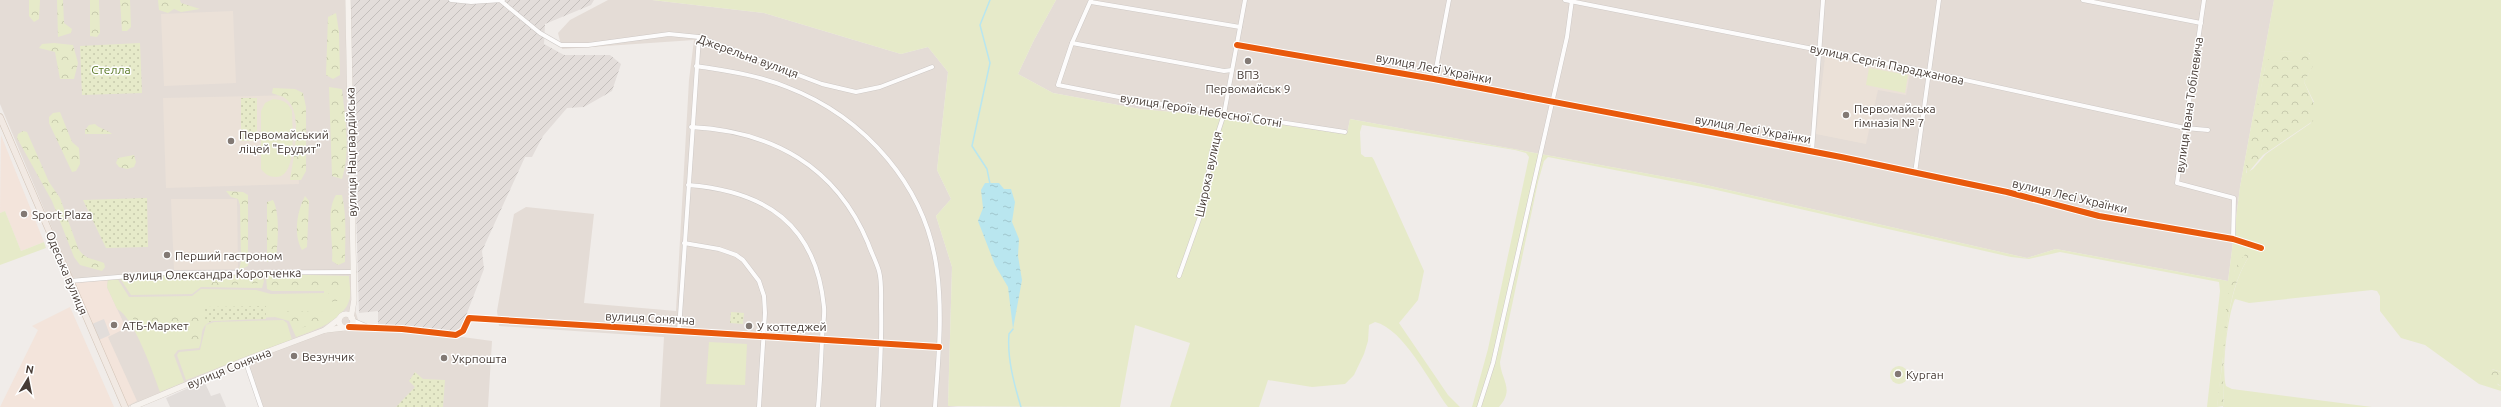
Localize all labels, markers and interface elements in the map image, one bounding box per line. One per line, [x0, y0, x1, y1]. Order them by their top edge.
street label: Джерельна вулиця [696, 32, 800, 80]
street label: вулиця Івана Тобілевича [2173, 36, 2205, 174]
street label: вулиця Сергія Параджанова [1809, 41, 1965, 87]
street label: вулиця Лесі Українки [1375, 50, 1493, 86]
marker: ВПЗ Первомайськ 9 [1243, 56, 1253, 66]
park label: Стелла [91, 63, 131, 76]
place label: ВПЗ Первомайськ 9 [1205, 68, 1291, 95]
street label: вулиця Нацгвардійська [343, 87, 359, 217]
street label: вулиця Героїв Небесної Сотні [1119, 91, 1283, 129]
place label: Первомайська гімназія № 7 [1854, 102, 1936, 129]
marker: Первомайська гімназія № 7 [1841, 110, 1851, 120]
street label: вулиця Лесі Українки [1694, 112, 1812, 146]
place label: Первомайський ліцей "Ерудит" [239, 128, 329, 155]
street label: Широка вулиця [1193, 130, 1223, 218]
marker: Первомайський ліцей "Ерудит" [226, 136, 236, 146]
street label: вулиця Лесі Українки [2011, 176, 2129, 216]
place label: Sport Plaza [32, 208, 93, 221]
marker: Sport Plaza [19, 209, 29, 219]
street label: Одеська вулиця [44, 229, 90, 317]
place label: Перший гастроном [175, 249, 282, 262]
marker: Перший гастроном [162, 250, 172, 260]
street label: вулиця Олександра Коротченка [122, 266, 302, 282]
street label: вулиця Сонячна [605, 309, 695, 327]
place label: АТБ-Маркет [122, 319, 189, 332]
marker: АТБ-Маркет [109, 320, 119, 330]
place label: У коттеджей [757, 320, 827, 333]
marker: У коттеджей [744, 321, 754, 331]
street label: вулиця Сонячна [185, 345, 273, 391]
place label: Везунчик [302, 350, 354, 363]
marker: Везунчик [289, 351, 299, 361]
place label: Укрпошта [452, 352, 507, 365]
marker: Укрпошта [439, 353, 449, 363]
north arrow [8, 359, 48, 399]
text: N [25, 363, 35, 376]
place label: Курган [1906, 368, 1944, 381]
marker: Курган [1893, 369, 1903, 379]

